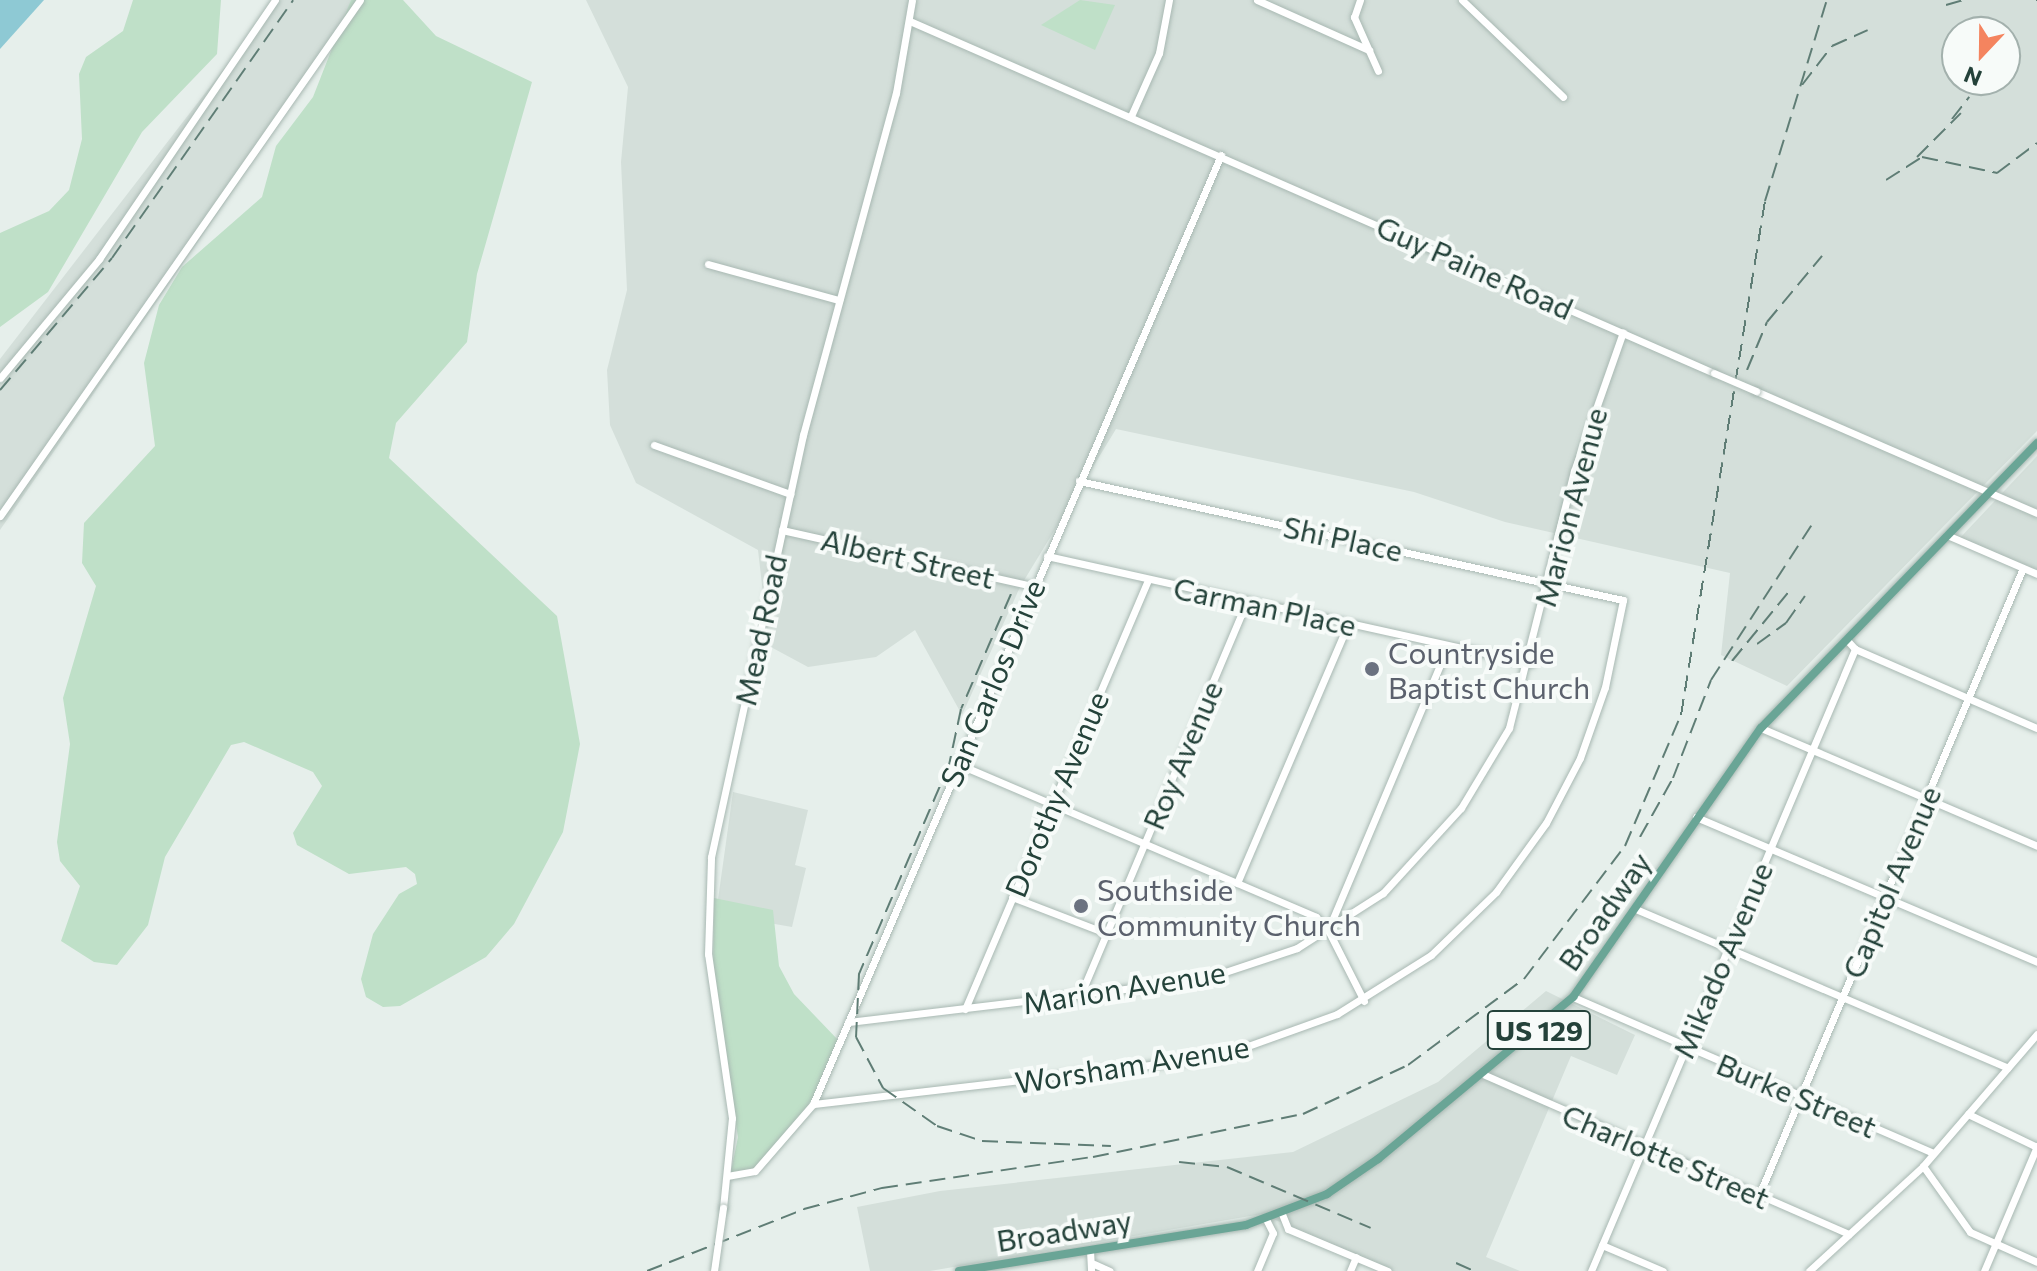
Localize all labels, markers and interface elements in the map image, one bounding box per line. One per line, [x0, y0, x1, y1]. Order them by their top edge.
north arrow [1941, 16, 2021, 96]
text: N [1960, 61, 1985, 92]
street label: Guy Paine Road [1371, 208, 1579, 326]
street label: Marion Avenue [1526, 403, 1614, 611]
street label: Shi Place [1280, 508, 1406, 568]
street label: Albert Street [818, 521, 998, 595]
street label: Mead Road [726, 551, 794, 709]
street label: Carman Place [1170, 569, 1360, 643]
street label: San Carlos Drive [932, 574, 1052, 792]
place label: Countryside Baptist Church [1388, 634, 1590, 704]
marker: Countryside Baptist Church [1363, 660, 1381, 678]
street label: Roy Avenue [1135, 675, 1229, 835]
street label: Dorothy Avenue [997, 686, 1115, 902]
street label: Capitol Avenue [1834, 781, 1948, 983]
street label: Broadway [1550, 845, 1658, 977]
street label: Mikado Avenue [1665, 857, 1779, 1063]
place label: Southside Community Church [1097, 871, 1361, 942]
marker: Southside Community Church [1072, 897, 1090, 915]
street label: Marion Avenue [1020, 953, 1228, 1021]
road number: US 129 [1485, 1006, 1593, 1054]
street label: Worsham Avenue [1012, 1028, 1252, 1100]
street label: Burke Street [1712, 1045, 1882, 1145]
street label: Charlotte Street [1557, 1096, 1775, 1216]
street label: Broadway [994, 1202, 1134, 1258]

